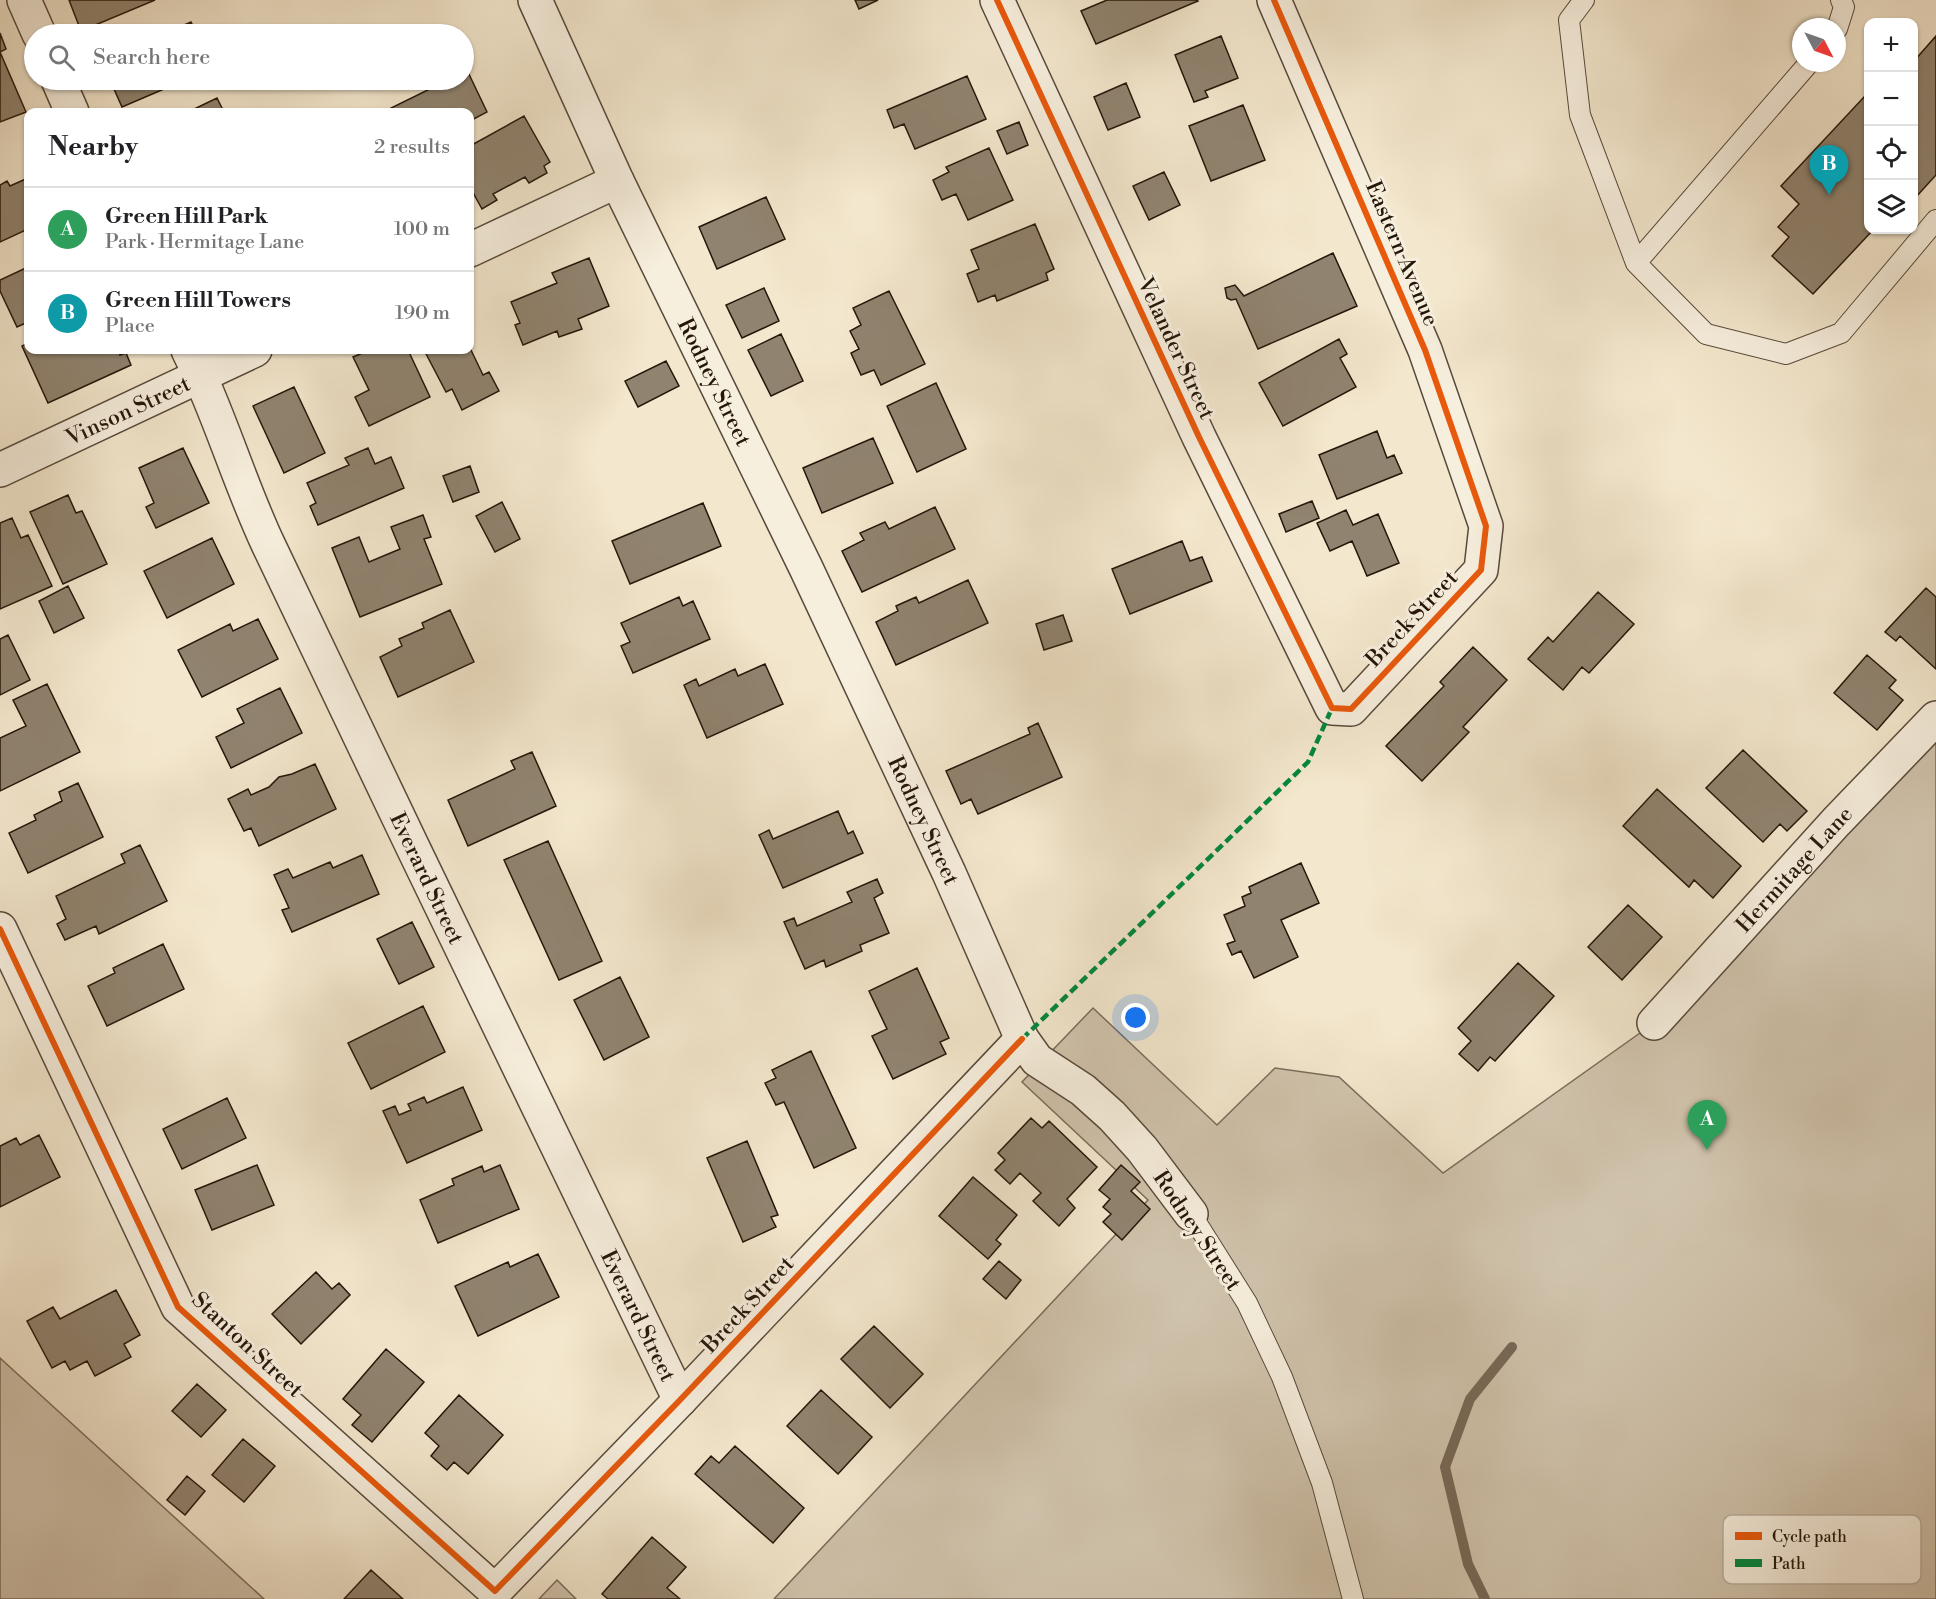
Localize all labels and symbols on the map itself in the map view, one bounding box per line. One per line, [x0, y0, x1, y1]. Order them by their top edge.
north arrow [1792, 18, 1846, 72]
pin: B [1810, 146, 1848, 195]
street label: Eastern Avenue [1359, 177, 1444, 330]
street label: Velander Street [1131, 273, 1220, 424]
street label: Rodney Street [671, 314, 756, 451]
street label: Vinson Street [61, 370, 195, 453]
street label: Breck Street [1360, 565, 1464, 674]
street label: Rodney Street [881, 752, 965, 890]
street label: Hermitage Lane [1731, 801, 1859, 939]
street label: Everard Street [383, 808, 469, 949]
your location [1121, 1003, 1150, 1032]
pin: A [1688, 1100, 1726, 1150]
street label: Rodney Street [1147, 1166, 1247, 1296]
street label: Everard Street [594, 1246, 681, 1387]
street label: Breck Street [696, 1251, 800, 1360]
street label: Stanton Street [186, 1287, 308, 1404]
legend [1723, 1515, 1921, 1584]
text: Cycle path [1772, 1527, 1847, 1547]
text: Path [1772, 1554, 1806, 1574]

